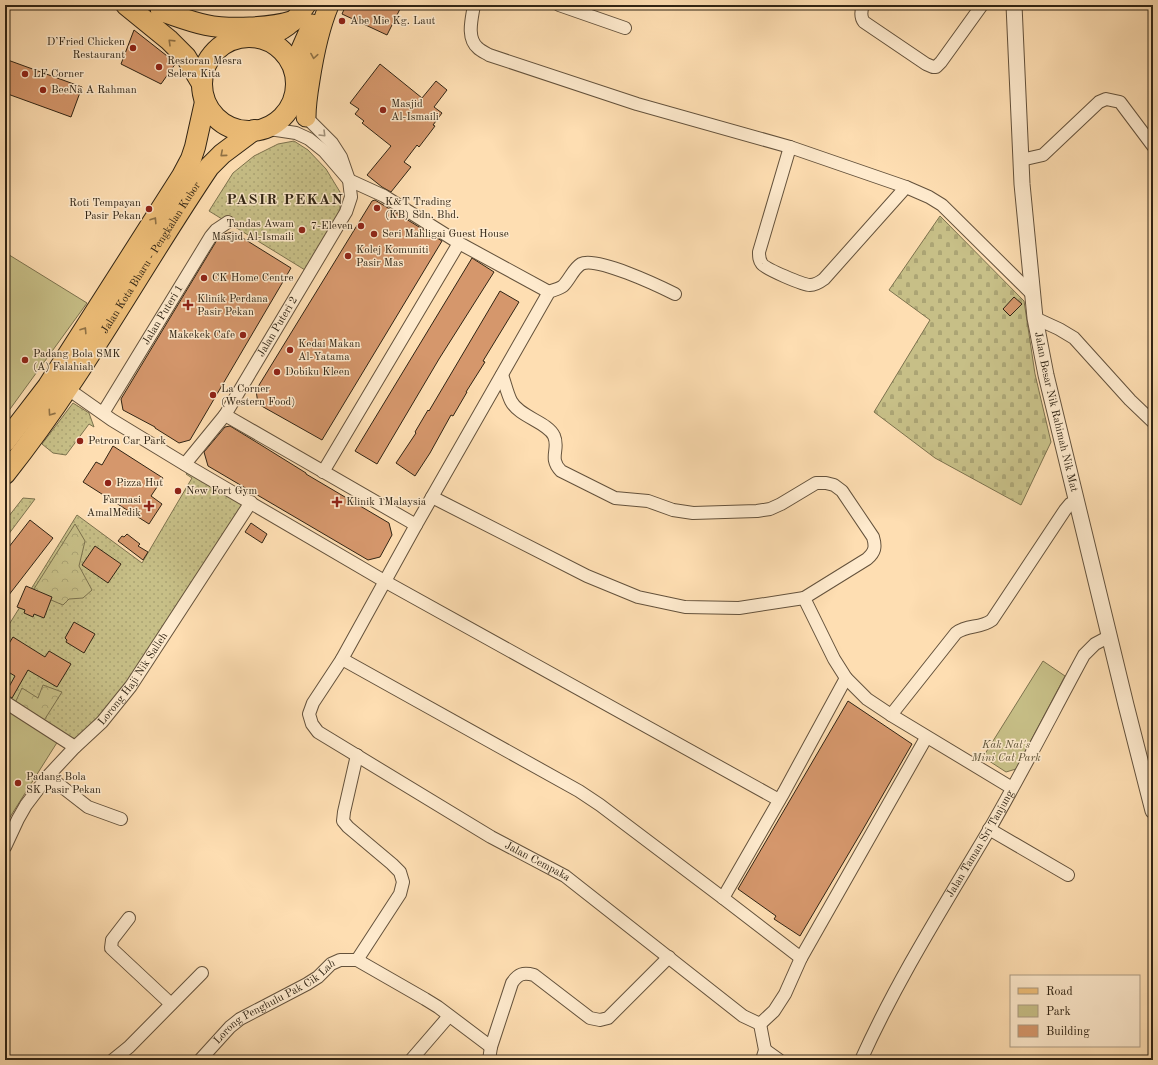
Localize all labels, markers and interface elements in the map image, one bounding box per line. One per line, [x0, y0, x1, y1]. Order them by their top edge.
marker: Abe Mie Kg. Laut [337, 16, 347, 26]
place label: Abe Mie Kg. Laut [350, 16, 436, 27]
place label: D’Fried Chicken Restaurant [47, 37, 125, 61]
one-way arrow [168, 39, 176, 47]
marker: D’Fried Chicken Restaurant [128, 43, 138, 53]
one-way arrow [310, 53, 319, 59]
place label: Restoran Mesra Selera Kita [167, 56, 243, 80]
marker: Restoran Mesra Selera Kita [154, 62, 164, 72]
marker: LF Corner [20, 69, 30, 79]
place label: LF Corner [33, 69, 84, 80]
marker: BeeNa A Rahman [38, 85, 48, 95]
place label: BeeNa A Rahman [51, 85, 137, 96]
place label: Masjid Al-Ismaili [391, 99, 439, 123]
marker: Masjid Al-Ismaili [378, 105, 388, 115]
one-way arrow [318, 129, 326, 137]
one-way arrow [220, 149, 228, 156]
street label: Jalan Kota Bharu - Pengkalan Kubor [99, 180, 203, 336]
district label: PASIR PEKAN [226, 193, 344, 208]
place label: K&T Trading (KB) Sdn. Bhd. [385, 197, 459, 221]
place label: Roti Tempayan Pasir Pekan [69, 198, 141, 222]
marker: K&T Trading (KB) Sdn. Bhd. [372, 203, 382, 213]
marker: Roti Tempayan Pasir Pekan [144, 204, 154, 214]
one-way arrow [149, 218, 156, 225]
place label: Tandas Awam Masjid Al-Ismaili [212, 219, 294, 243]
place label: 7-Eleven [311, 221, 353, 232]
marker: 7-Eleven [356, 221, 366, 231]
marker: Tandas Awam Masjid Al-Ismaili [297, 225, 307, 235]
marker: Seri Mahligai Guest House [369, 229, 379, 239]
place label: Seri Mahligai Guest House [382, 229, 509, 240]
place label: Kolej Komuniti Pasir Mas [356, 245, 429, 269]
marker: Kolej Komuniti Pasir Mas [343, 251, 353, 261]
marker: CK Home Centre [199, 273, 209, 283]
place label: CK Home Centre [212, 273, 294, 284]
street label: Jalan Puteri 1 [140, 283, 185, 347]
place label: Klinik Perdana Pasir Pekan [197, 294, 269, 318]
street label: Jalan Puteri 2 [255, 295, 300, 359]
marker: Klinik Perdana Pasir Pekan [182, 299, 194, 311]
one-way arrow [79, 327, 87, 334]
place label: Makekek Cafe [168, 330, 235, 341]
marker: Makekek Cafe [238, 330, 248, 340]
street label: Jalan Besar Nik Rahimah Nik Mat [1032, 331, 1080, 493]
place label: Kedai Makan Al-Yatama [298, 339, 360, 363]
marker: Kedai Makan Al-Yatama [285, 345, 295, 355]
place label: Padang Bola SMK (A) Falahiah [33, 349, 120, 373]
marker: Padang Bola SMK (A) Falahiah [20, 355, 30, 365]
marker: Dobiku Kleen [272, 367, 282, 377]
place label: Dobiku Kleen [285, 367, 350, 378]
place label: La Corner (Western Food) [221, 384, 295, 408]
marker: La Corner (Western Food) [208, 390, 218, 400]
one-way arrow [49, 409, 56, 416]
marker: Petron Car Park [75, 436, 85, 446]
place label: Petron Car Park [88, 436, 166, 447]
marker: Pizza Hut [103, 478, 113, 488]
place label: Pizza Hut [116, 478, 163, 489]
marker: New Fort Gym [173, 486, 183, 496]
place label: New Fort Gym [186, 486, 257, 497]
place label: Farmasi AmalMedik [87, 495, 141, 519]
marker: Klinik 1Malaysia [331, 496, 343, 508]
place label: Klinik 1Malaysia [346, 497, 427, 508]
marker: Farmasi AmalMedik [144, 501, 154, 511]
street label: Lorong Haji Nik Salleh [96, 631, 170, 727]
park label: Kak Nat's Mini Cat Park [970, 740, 1041, 764]
place label: Padang Bola SK Pasir Pekan [26, 772, 101, 796]
marker: Padang Bola SK Pasir Pekan [13, 778, 23, 788]
street label: Jalan Taman Sri Tanjung [945, 788, 1016, 899]
street label: Jalan Cempaka [503, 840, 573, 884]
street label: Lorong Penghulu Pak Cik Lah [212, 957, 337, 1046]
legend [1010, 975, 1140, 1047]
text: Road [1046, 986, 1073, 998]
text: Park [1046, 1006, 1071, 1018]
text: Building [1046, 1026, 1090, 1038]

